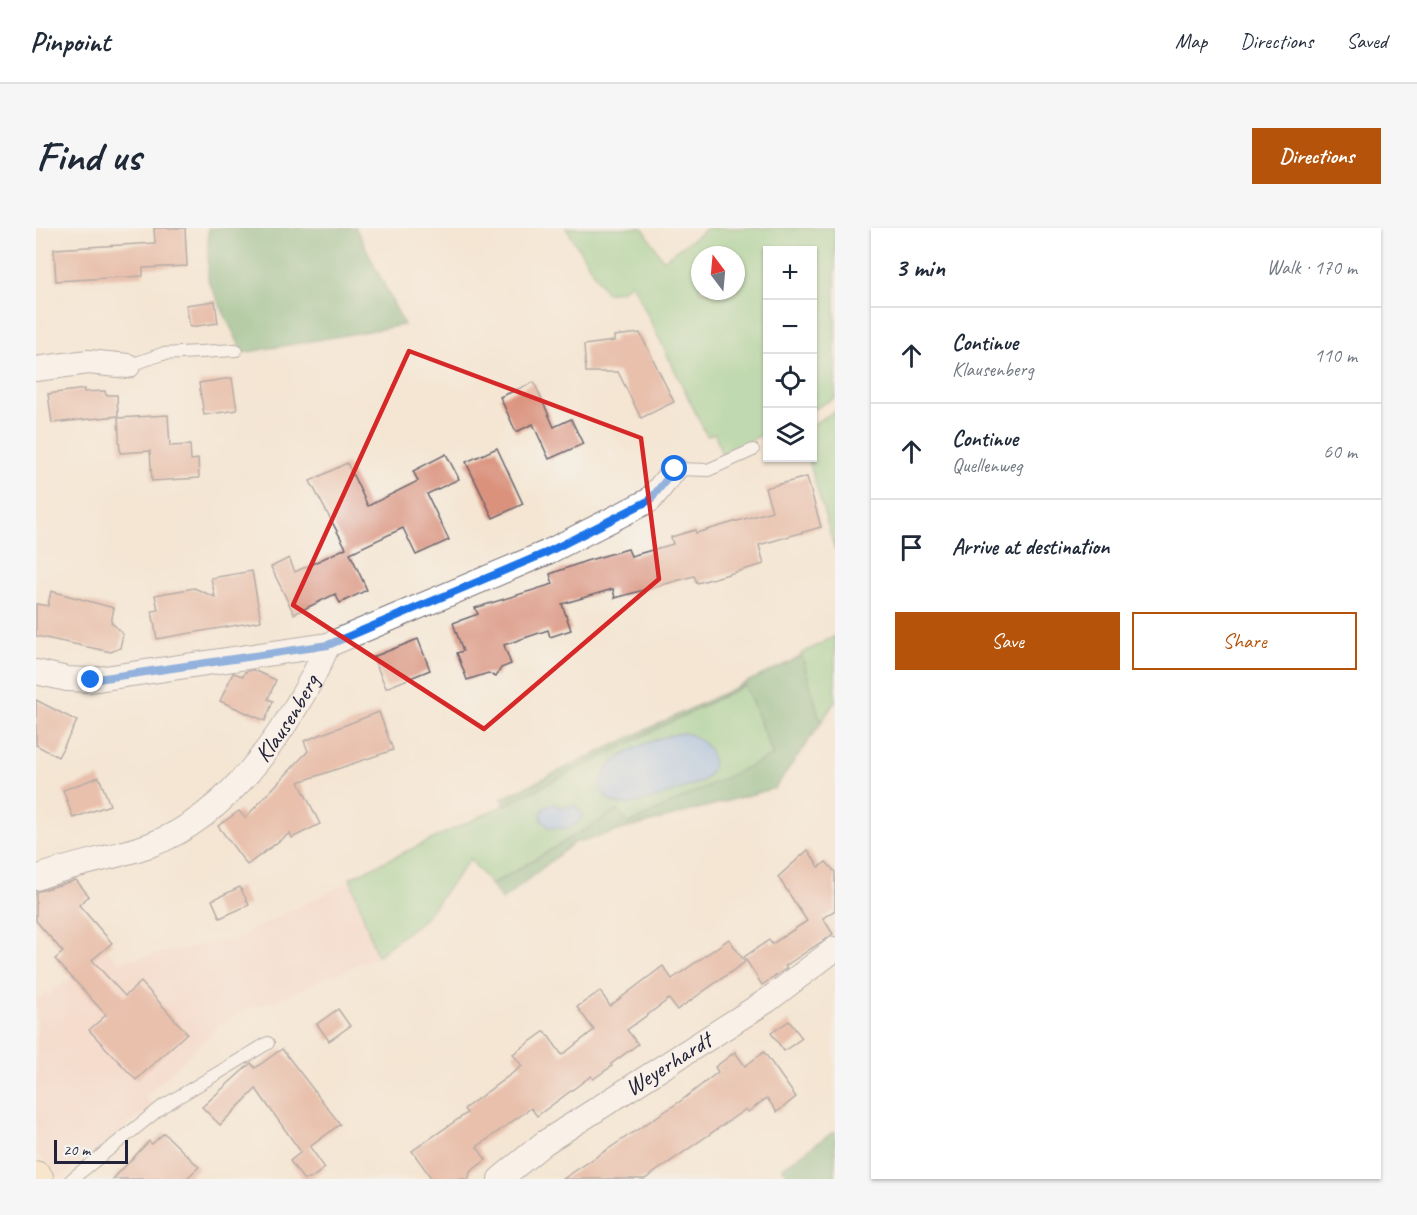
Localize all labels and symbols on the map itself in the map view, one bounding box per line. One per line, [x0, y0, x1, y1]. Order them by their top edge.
north arrow [691, 246, 745, 300]
route start [661, 455, 687, 481]
route end [77, 666, 103, 692]
street label: Klausenberg [248, 668, 327, 768]
street label: Weyerhardt [619, 1024, 719, 1102]
scale bar [54, 1137, 128, 1164]

